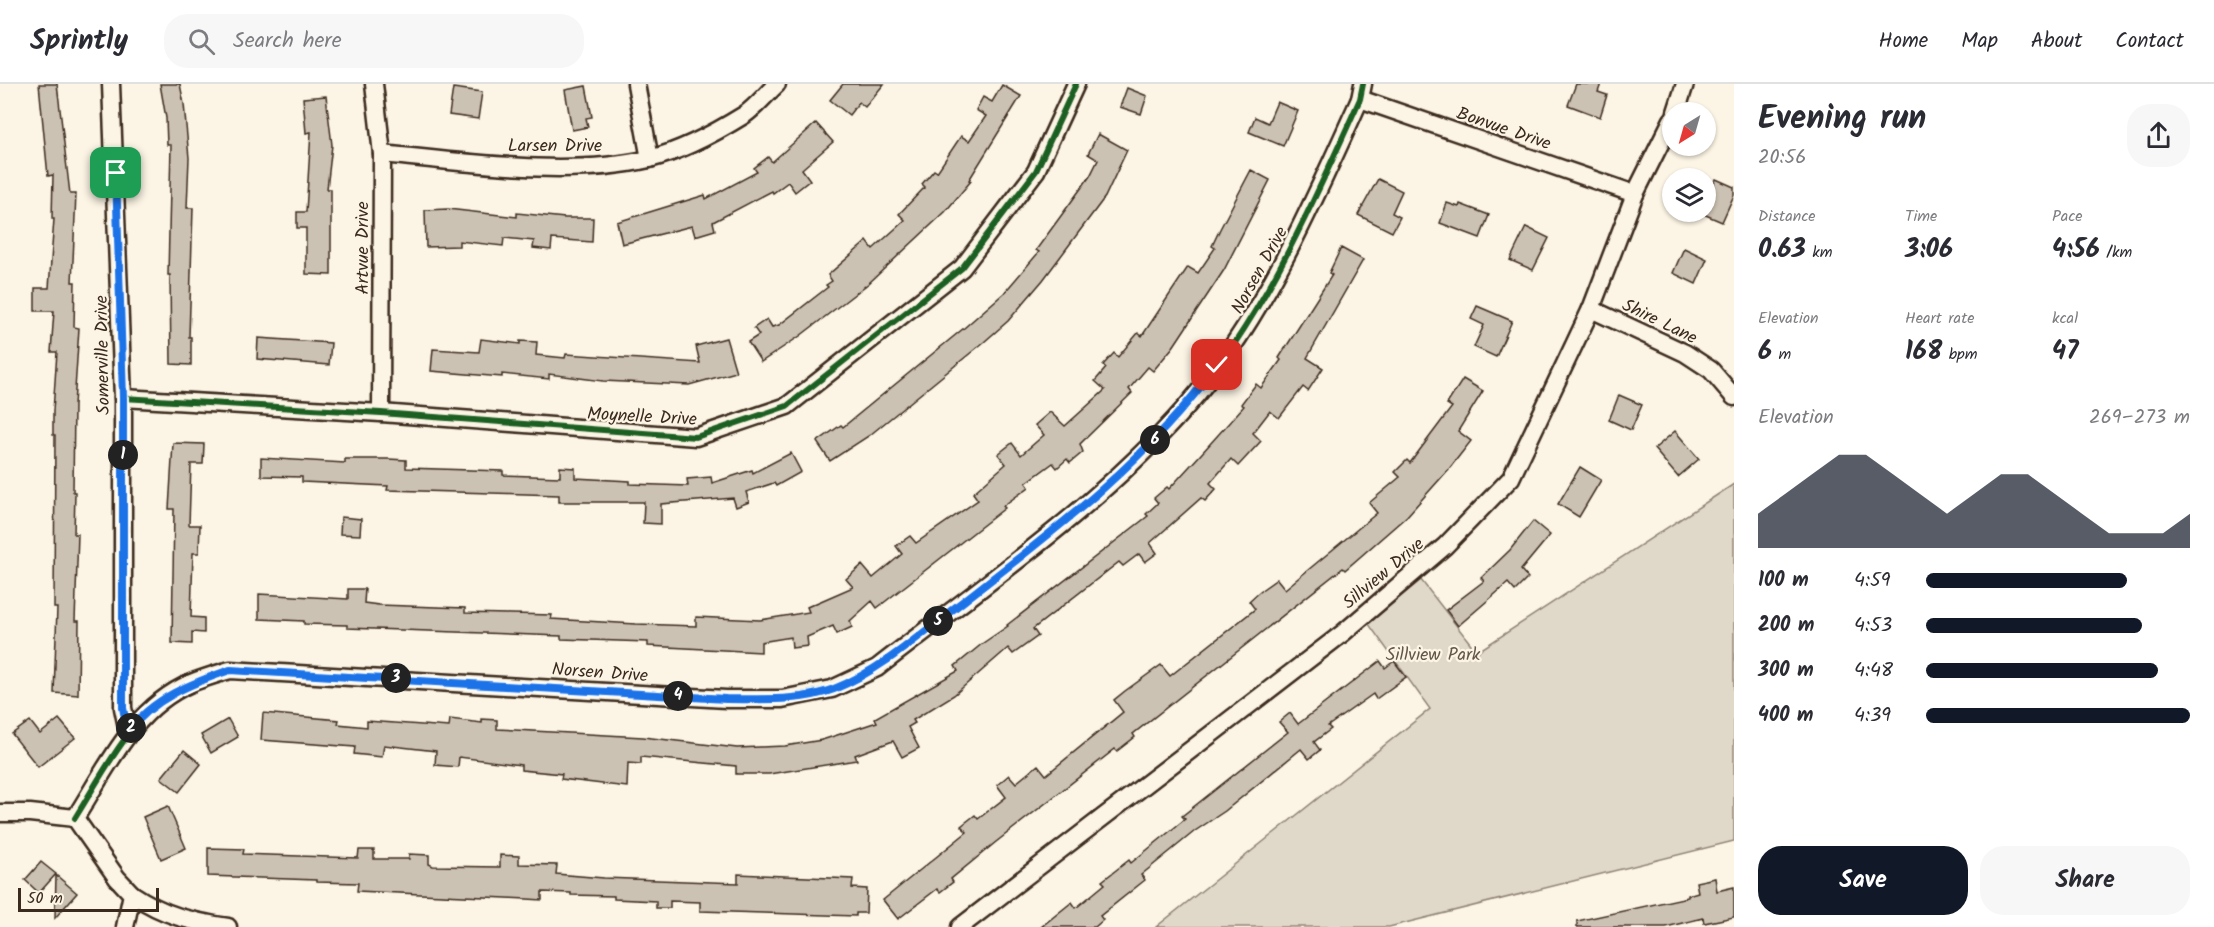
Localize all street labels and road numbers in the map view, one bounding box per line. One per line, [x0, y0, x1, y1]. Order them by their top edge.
street label: Bonvue Drive [1452, 100, 1555, 159]
street label: Larsen Drive [508, 132, 602, 161]
street label: Artvue Drive [349, 202, 378, 295]
street label: Norsen Drive [1224, 222, 1296, 320]
street label: Shire Lane [1617, 292, 1702, 353]
street label: Somerville Drive [88, 295, 119, 415]
street label: Moynelle Drive [586, 400, 698, 435]
street label: Sillview Drive [1337, 531, 1431, 617]
street label: Norsen Drive [551, 656, 649, 691]

